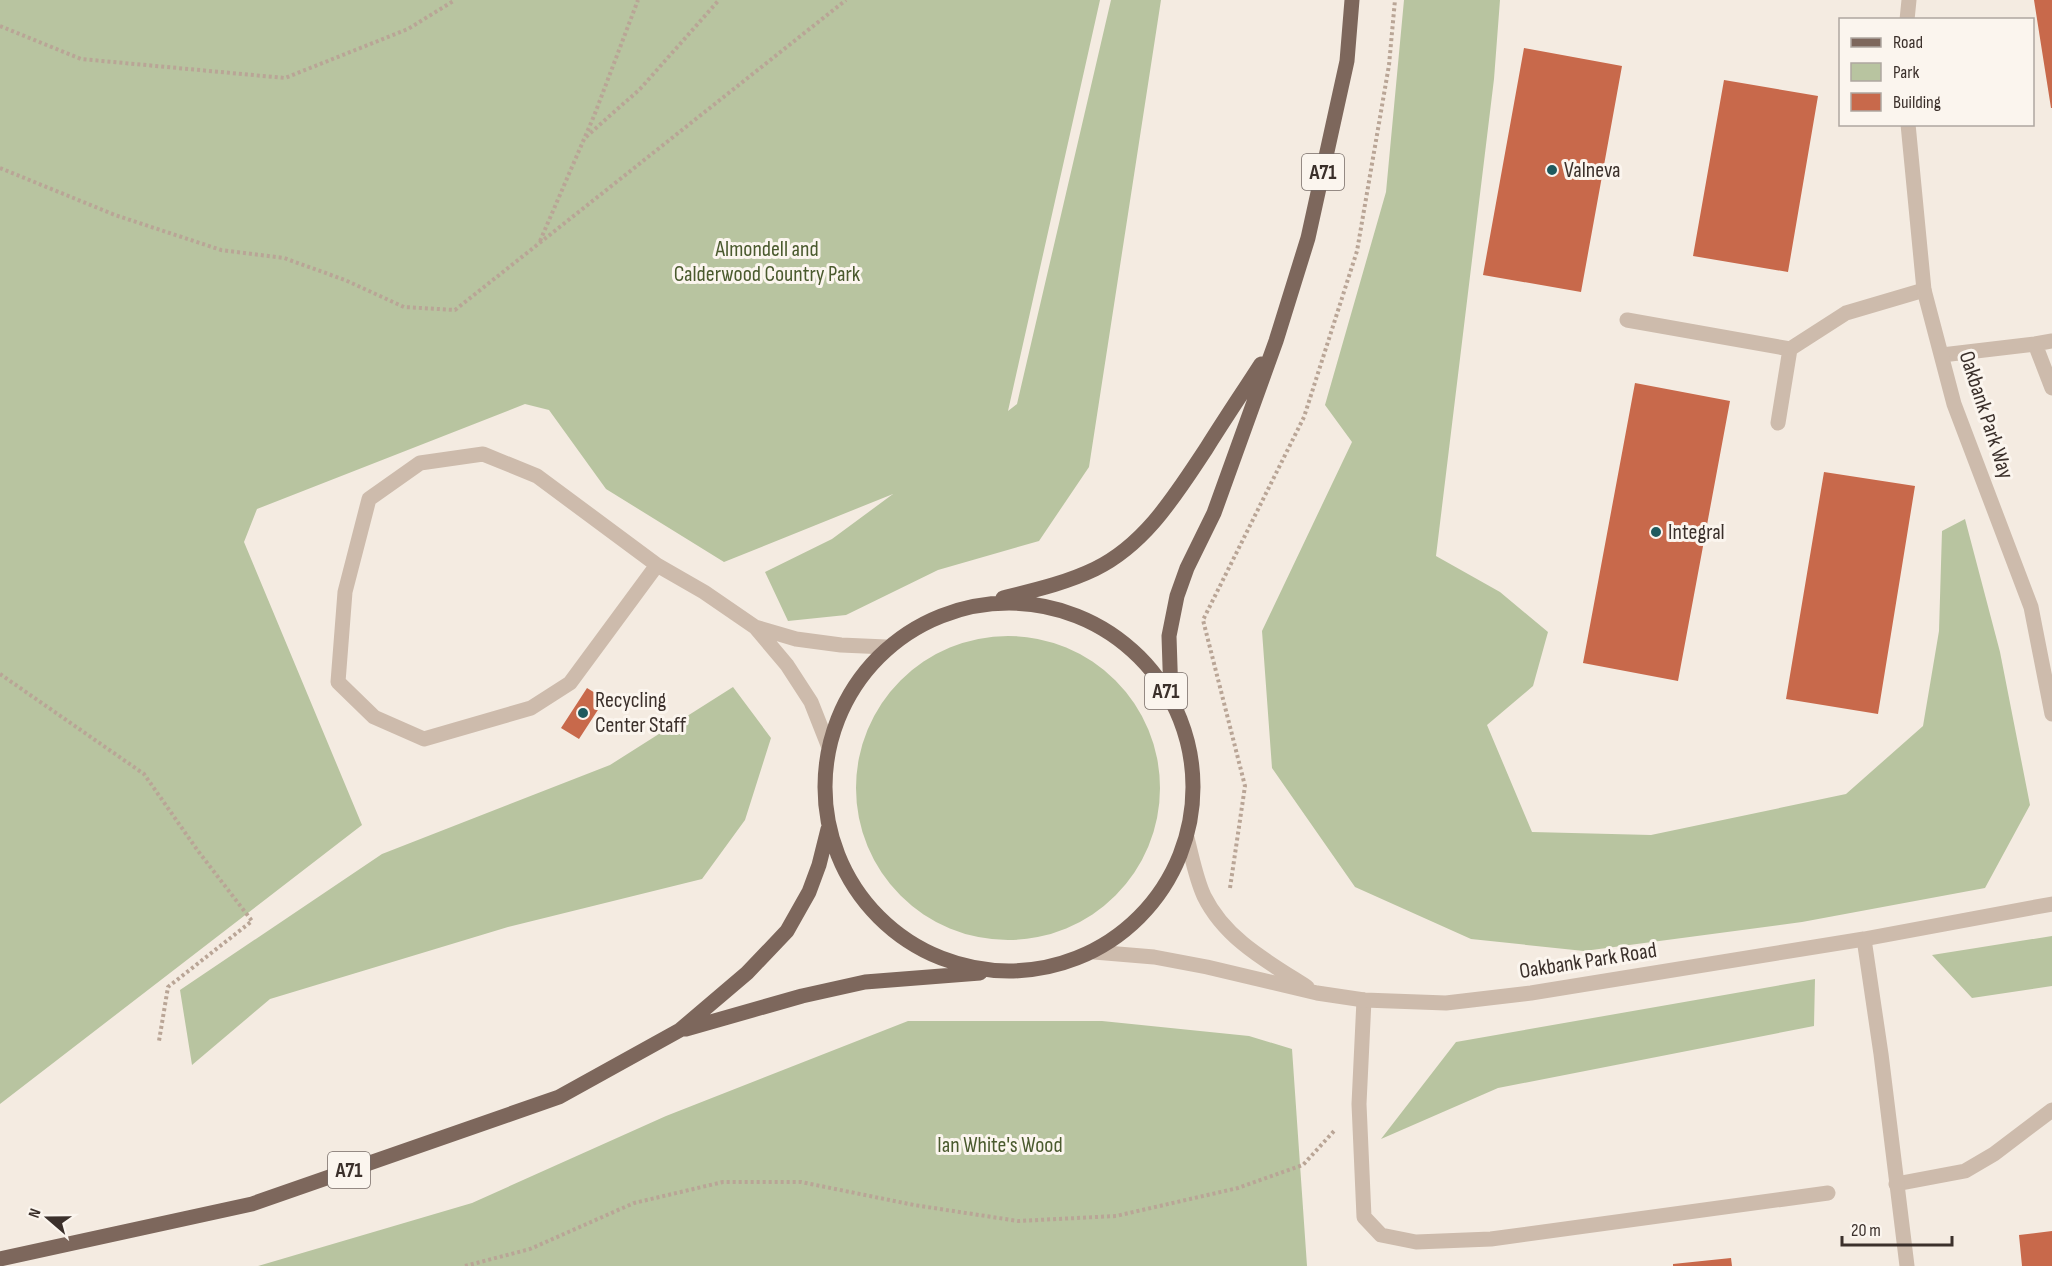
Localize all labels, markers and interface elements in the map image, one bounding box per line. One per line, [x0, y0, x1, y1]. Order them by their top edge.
legend [1839, 18, 2034, 126]
text: Road [1893, 32, 1923, 53]
text: Park [1893, 62, 1919, 83]
text: Building [1893, 92, 1941, 113]
road number: A71 [1302, 154, 1344, 190]
place label: Valneva [1564, 157, 1621, 184]
marker: Valneva [1545, 163, 1559, 177]
park label: Almondell and Calderwood Country Park [674, 236, 861, 288]
street label: Oakbank Park Way [1953, 348, 2019, 483]
place label: Integral [1668, 519, 1725, 546]
marker: Integral [1649, 525, 1663, 539]
road number: A71 [1145, 673, 1187, 709]
place label: Recycling Center Staff [595, 687, 687, 739]
marker: Recycling Center Staff [576, 706, 590, 720]
street label: Oakbank Park Road [1517, 937, 1659, 985]
park label: Ian White's Wood [937, 1132, 1063, 1159]
road number: A71 [328, 1152, 370, 1188]
north arrow [18, 1188, 78, 1248]
text: N [25, 1206, 46, 1221]
scale bar [1842, 1209, 1952, 1247]
text: 20 m [1851, 1220, 1881, 1241]

